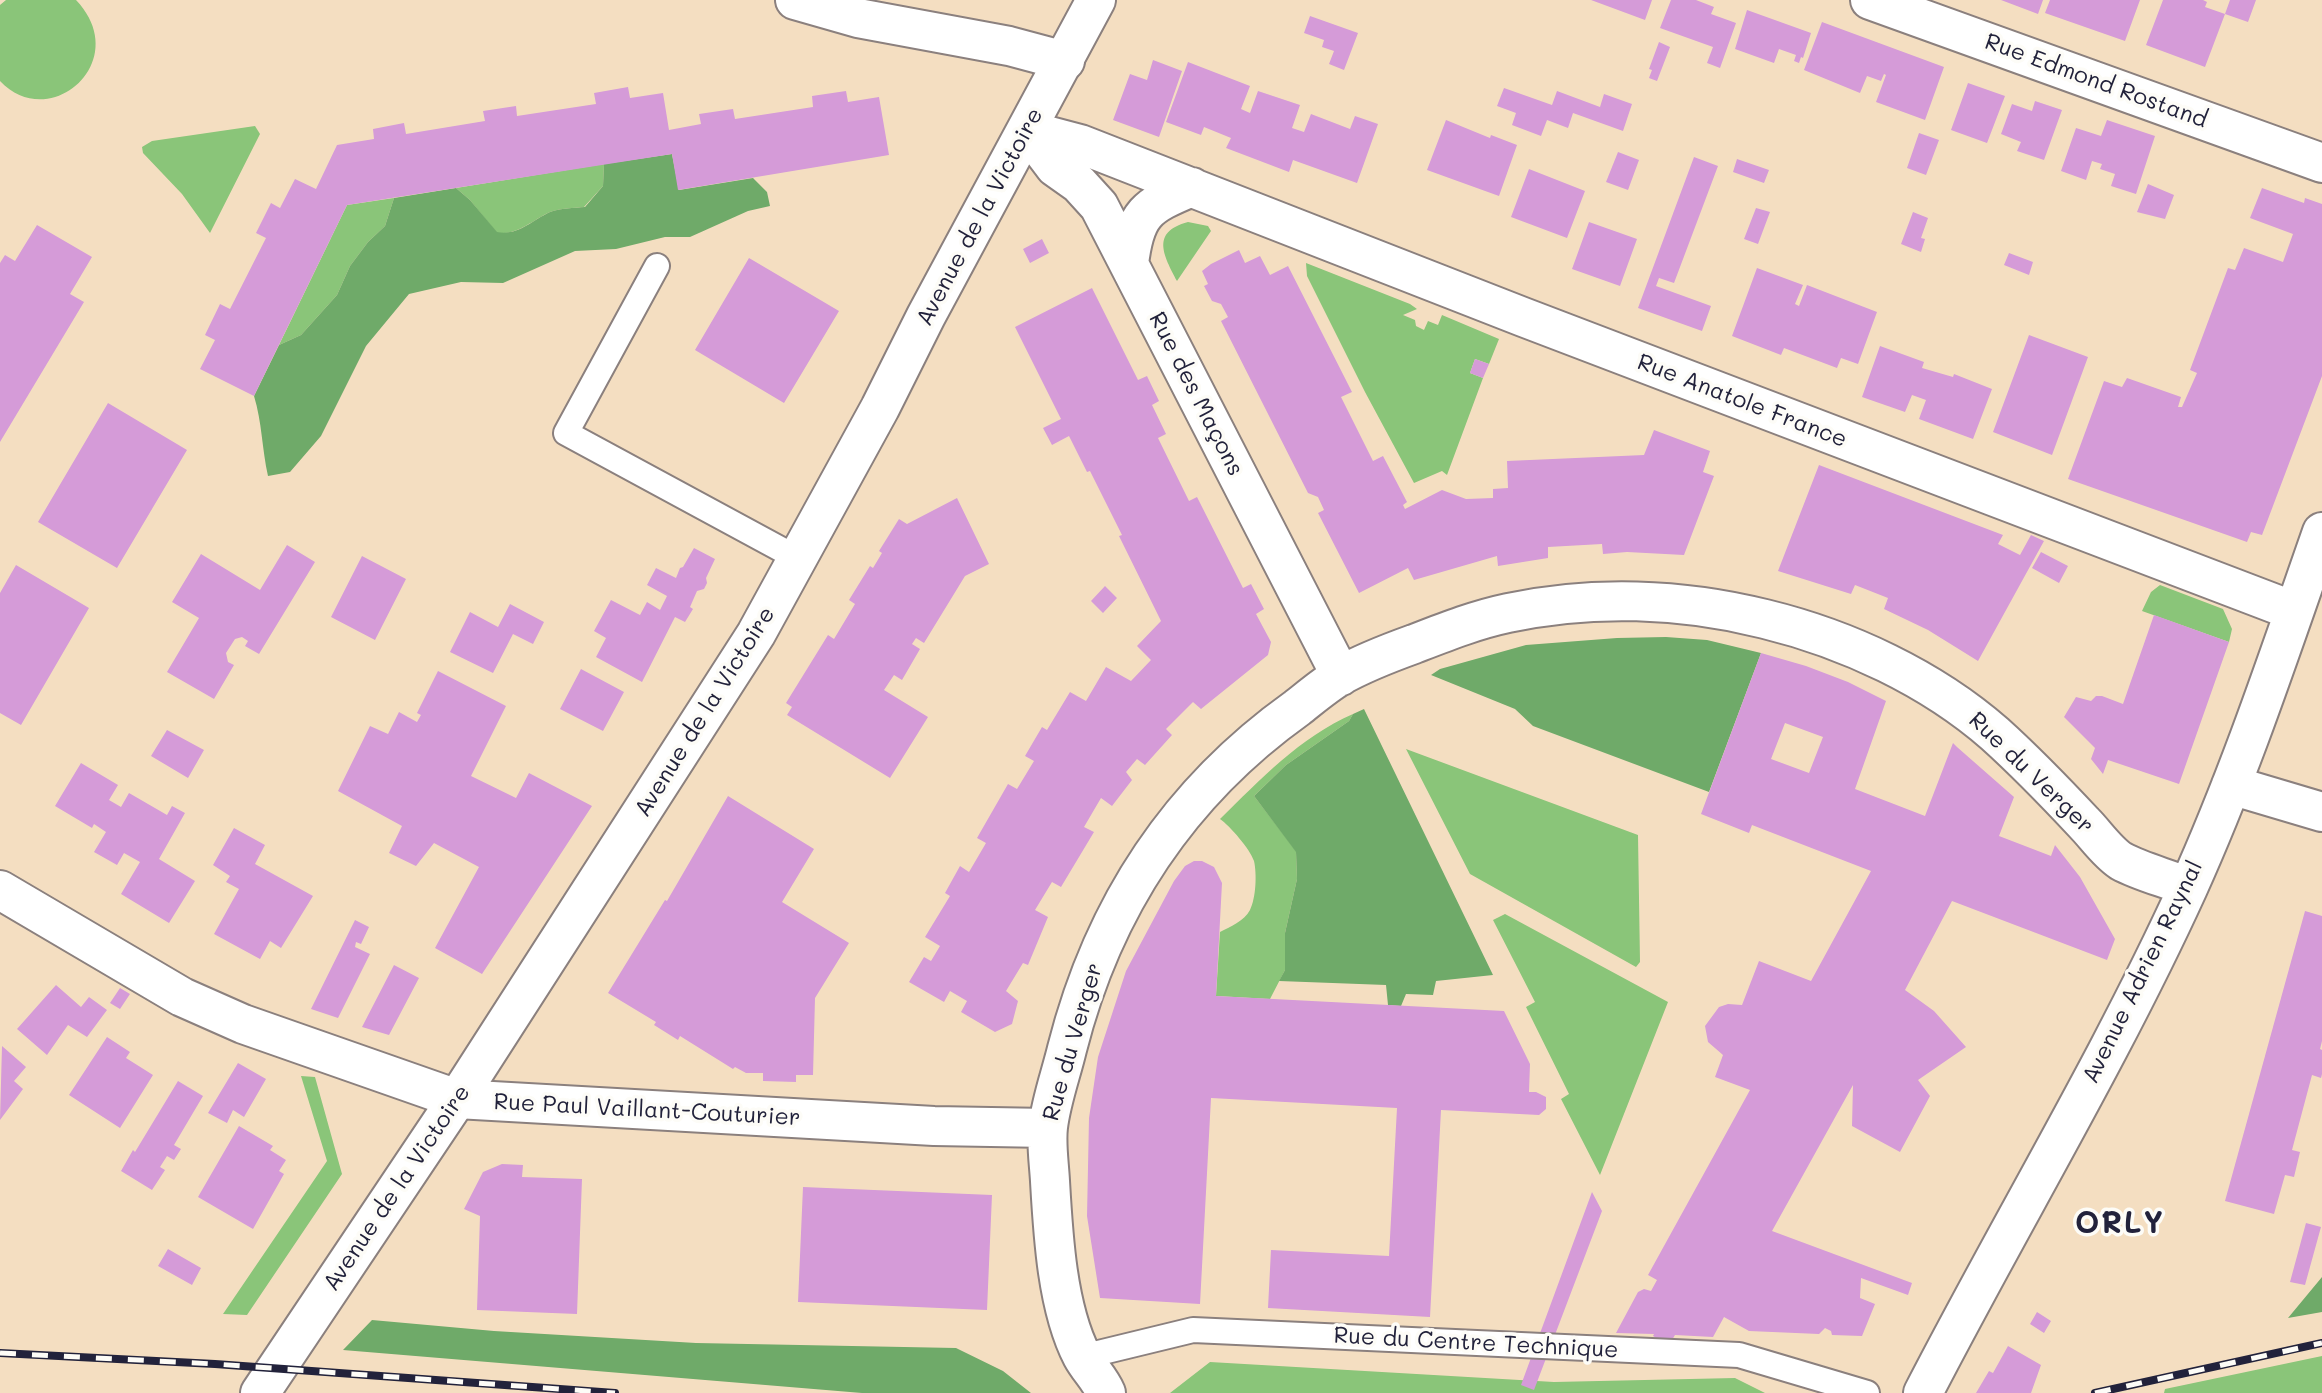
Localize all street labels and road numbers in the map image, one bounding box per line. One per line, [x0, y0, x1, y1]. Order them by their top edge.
street label: Rue Edmond Rostand [1981, 28, 2211, 134]
street label: Avenue de la Victoire [911, 103, 1049, 331]
street label: Rue des Maçons [1143, 308, 1249, 480]
street label: Rue Anatole France [1633, 348, 1851, 454]
street label: Avenue de la Victoire [629, 602, 781, 822]
street label: Rue du Verger [1963, 706, 2099, 840]
street label: Avenue Adrien Raynal [2077, 856, 2209, 1088]
street label: Rue du Verger [1037, 960, 1109, 1124]
street label: Avenue de la Victoire [318, 1080, 476, 1296]
street label: Rue Paul Vaillant-Couturier [493, 1088, 801, 1132]
street label: Rue du Centre Technique [1333, 1322, 1619, 1364]

